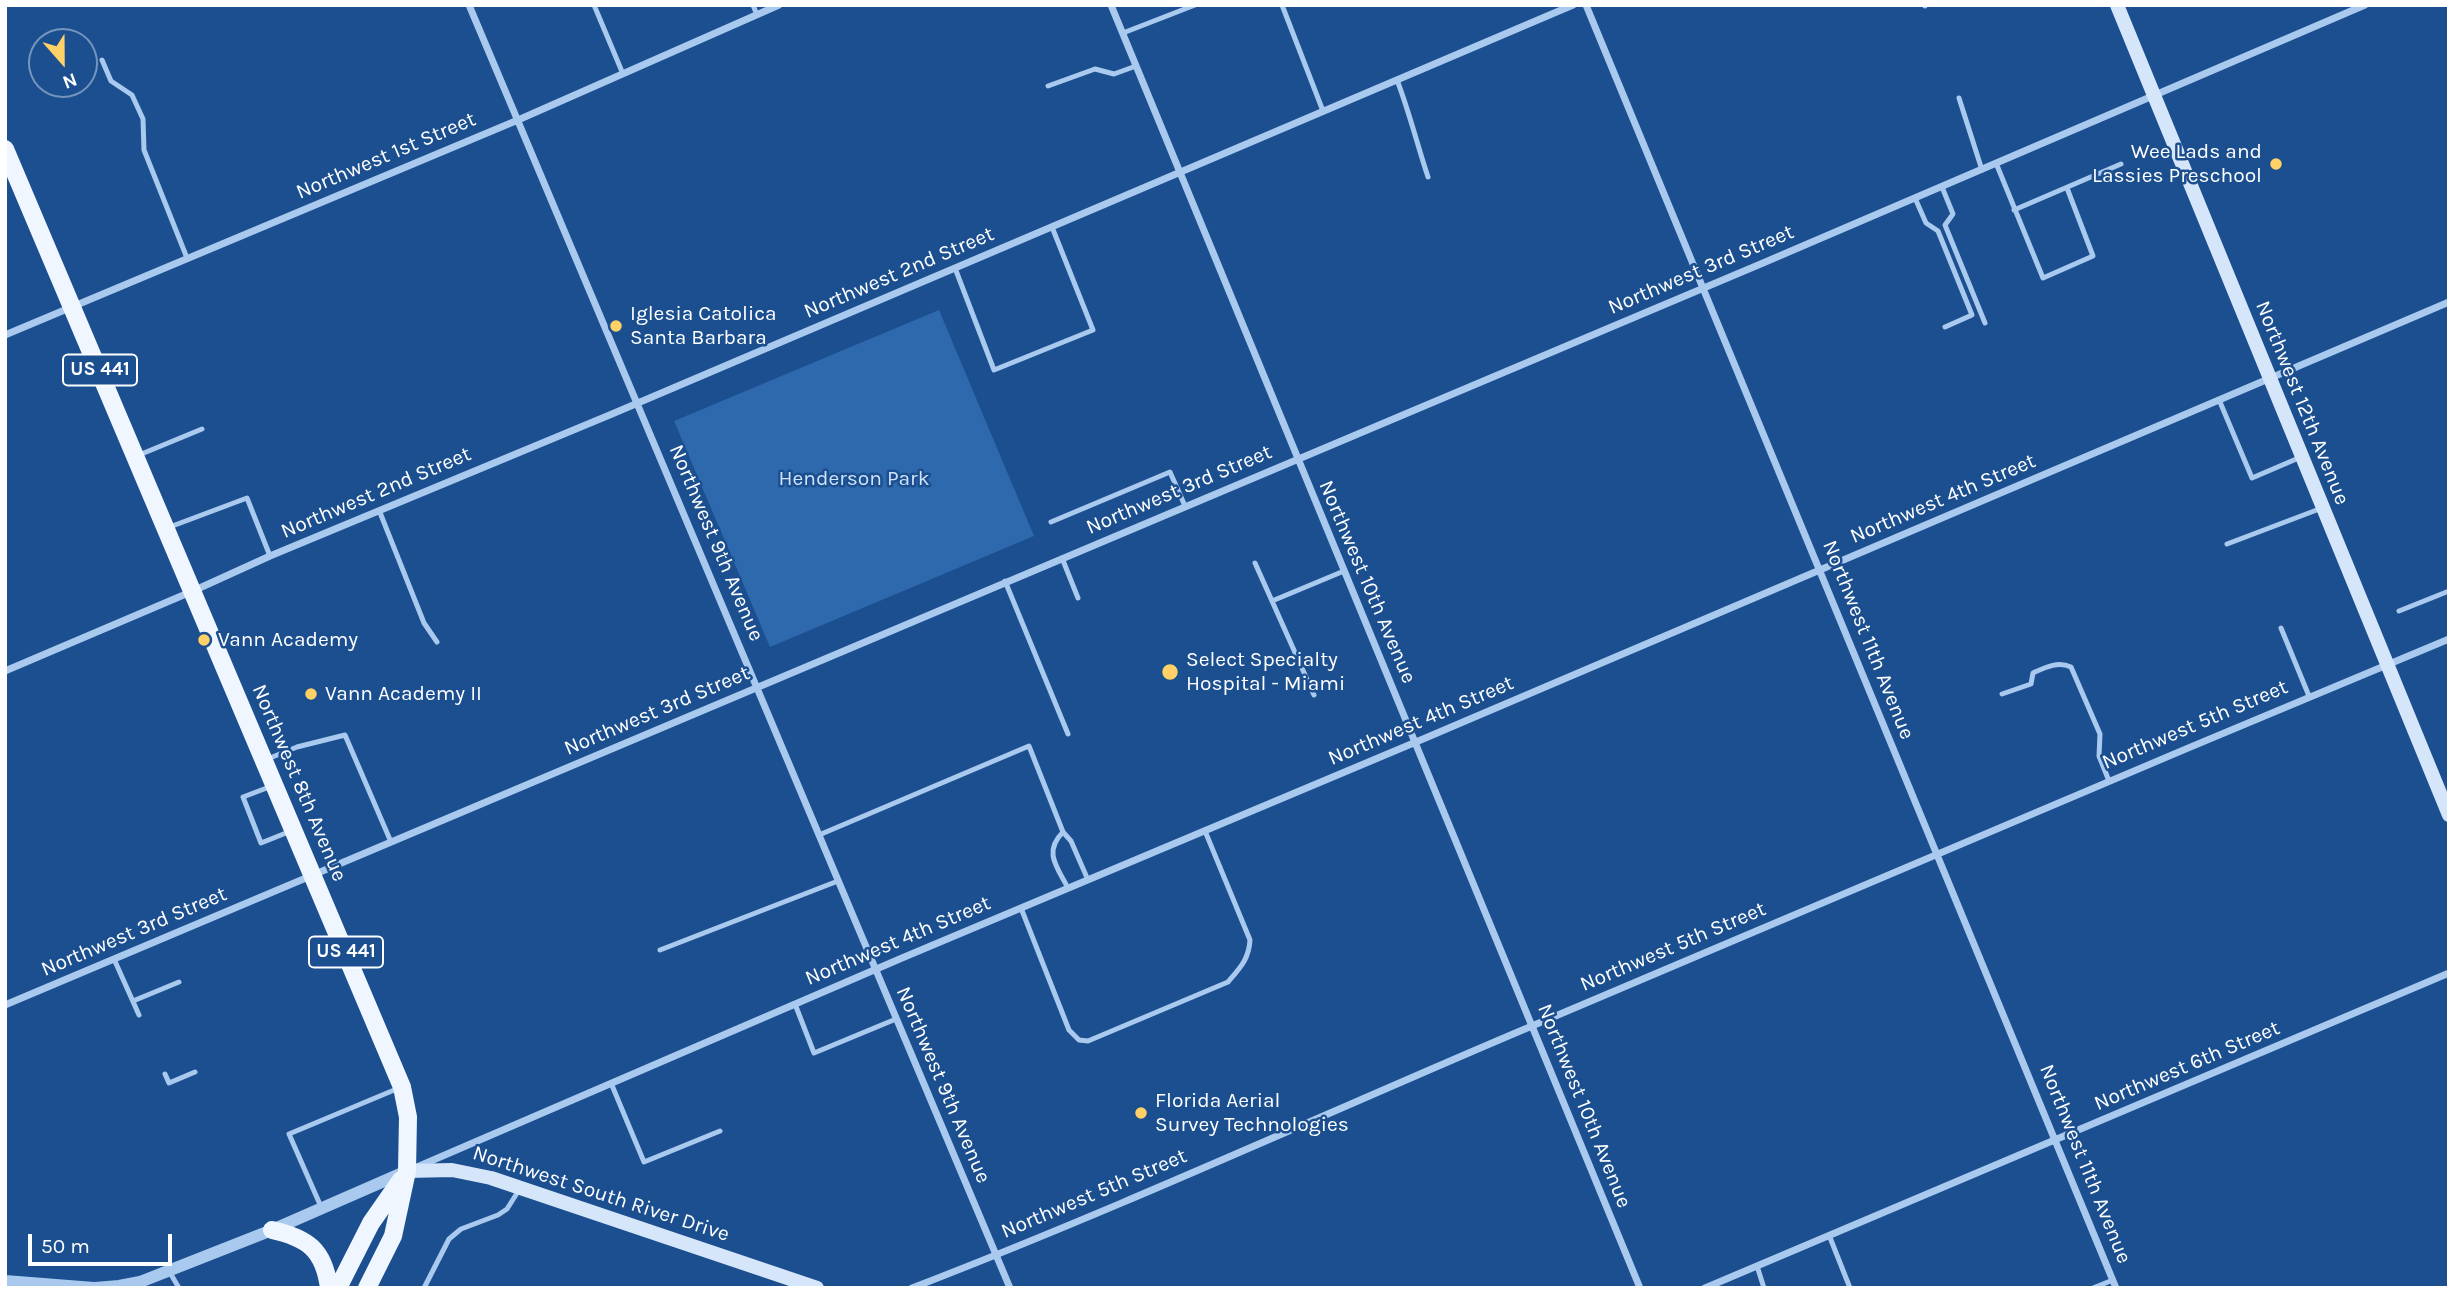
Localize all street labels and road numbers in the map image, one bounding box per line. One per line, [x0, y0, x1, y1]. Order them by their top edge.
street label: Northwest 1st Street [293, 107, 479, 205]
street label: Northwest 3rd Street [1604, 220, 1798, 320]
street label: Northwest 2nd Street [800, 222, 998, 324]
street label: Northwest 12th Avenue [2250, 297, 2354, 509]
road number: US 441 [63, 354, 137, 386]
street label: Northwest 3rd Street [1082, 440, 1276, 540]
street label: Northwest 9th Avenue [663, 441, 769, 645]
street label: Northwest 2nd Street [277, 442, 475, 544]
street label: Northwest 4th Street [1847, 449, 2039, 549]
street label: Northwest 10th Avenue [1313, 477, 1421, 687]
street label: Northwest 11th Avenue [1817, 537, 1919, 743]
street label: Northwest 3rd Street [560, 661, 754, 761]
street label: Northwest 4th Street [1325, 671, 1517, 771]
street label: Northwest 5th Street [2098, 675, 2292, 775]
street label: Northwest 8th Avenue [246, 681, 352, 885]
street label: Northwest 3rd Street [37, 882, 231, 982]
street label: Northwest 4th Street [802, 891, 994, 991]
street label: Northwest 5th Street [1576, 897, 1770, 997]
road number: US 441 [309, 936, 383, 968]
street label: Northwest 9th Avenue [890, 983, 996, 1187]
street label: Northwest 10th Avenue [1531, 1000, 1637, 1212]
street label: Northwest 6th Street [2090, 1015, 2284, 1117]
street label: Northwest 11th Avenue [2034, 1061, 2136, 1267]
street label: Northwest South River Drive [469, 1141, 733, 1247]
street label: Northwest 5th Street [997, 1144, 1191, 1244]

